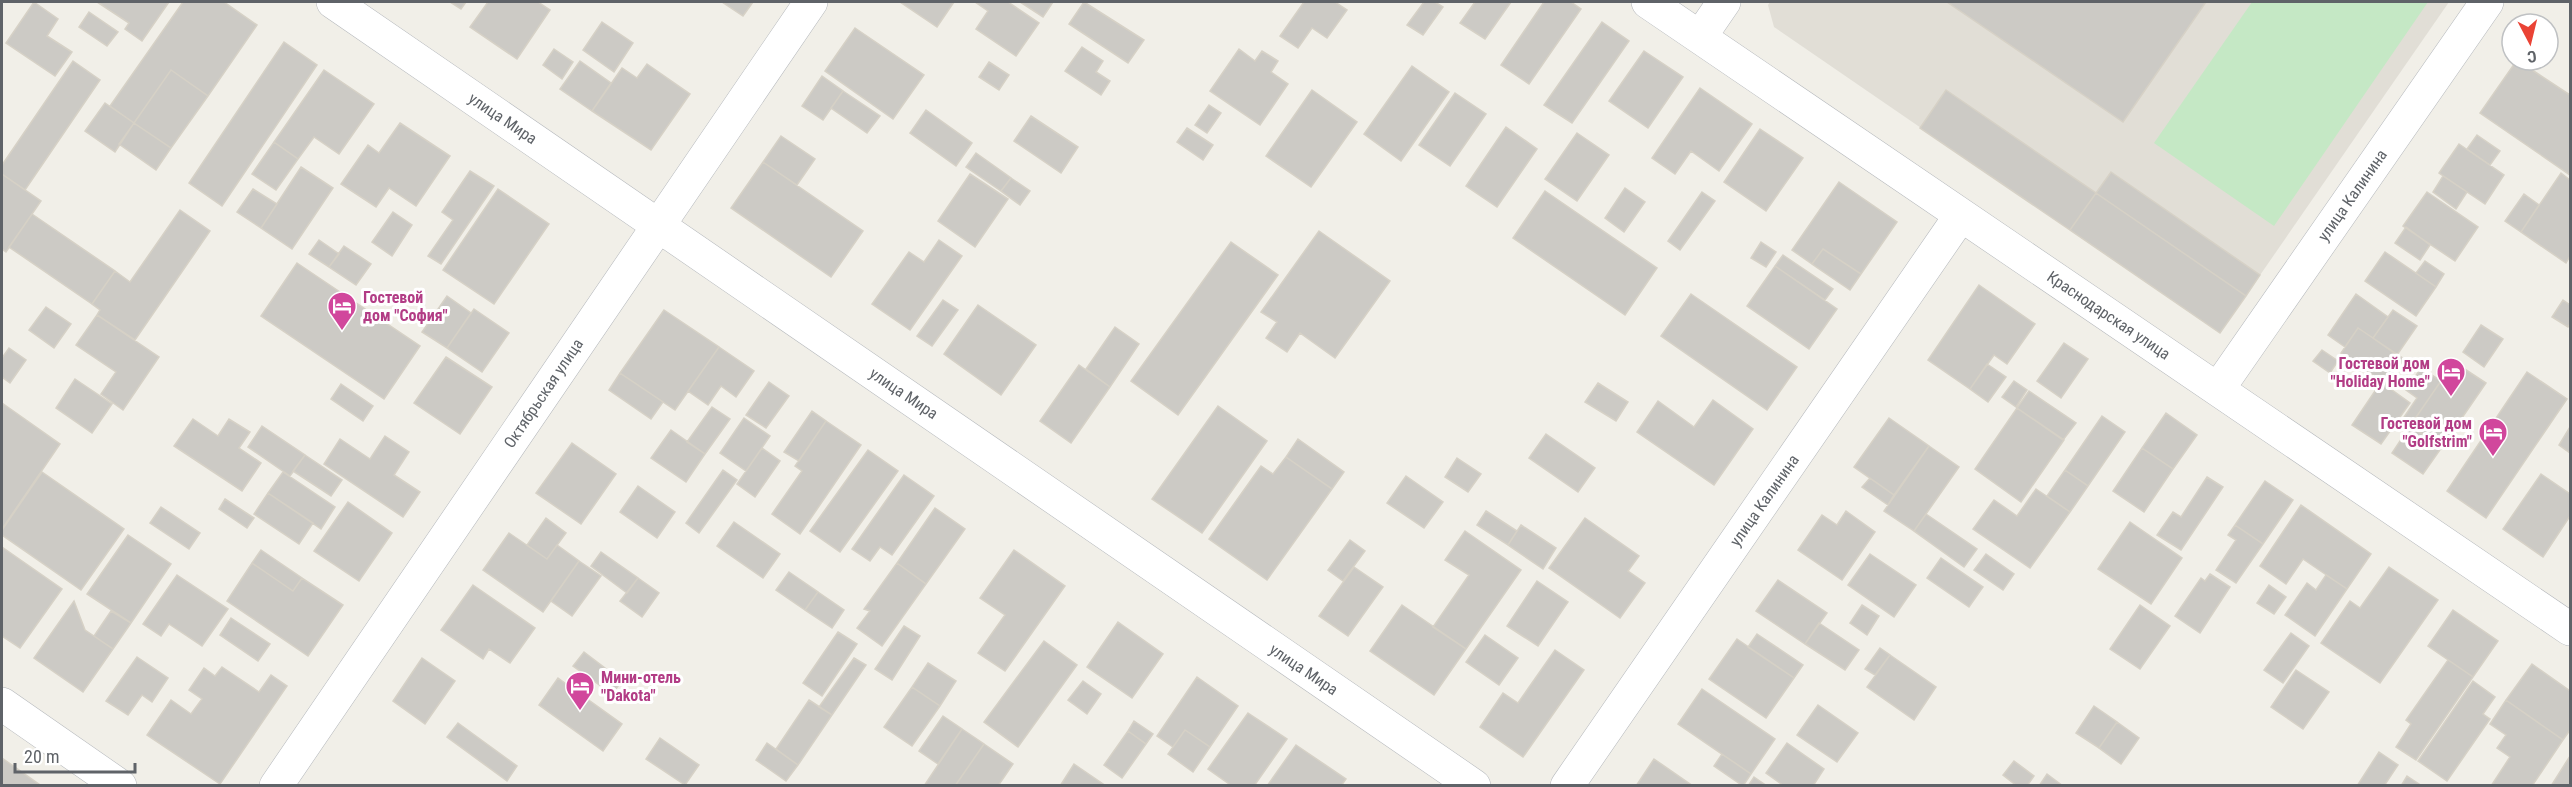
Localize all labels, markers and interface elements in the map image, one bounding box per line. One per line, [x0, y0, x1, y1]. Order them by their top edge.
north arrow [2500, 12, 2560, 72]
text: С [2526, 46, 2537, 66]
street label: улица Мира [465, 89, 540, 148]
street label: улица Калинина [2314, 146, 2391, 245]
street label: Краснодарская улица [2044, 267, 2174, 364]
place label: Гостевой дом "София" [363, 288, 448, 325]
hotel icon: Гостевой дом "София" [326, 290, 358, 332]
street label: Октябрьская улица [500, 335, 587, 452]
place label: Гостевой дом "Holiday Home" [2331, 354, 2430, 391]
hotel icon: Гостевой дом "Holiday Home" [2435, 356, 2467, 398]
street label: улица Мира [866, 364, 941, 423]
place label: Гостевой дом "Golfstrim" [2380, 414, 2472, 451]
hotel icon: Гостевой дом "Golfstrim" [2477, 416, 2509, 458]
street label: улица Калинина [1726, 451, 1803, 550]
street label: улица Мира [1266, 640, 1341, 699]
place label: Мини-отель "Dakota" [601, 668, 681, 705]
hotel icon: Мини-отель "Dakota" [564, 670, 596, 712]
scale bar [15, 736, 135, 774]
text: 20 m [24, 746, 59, 767]

